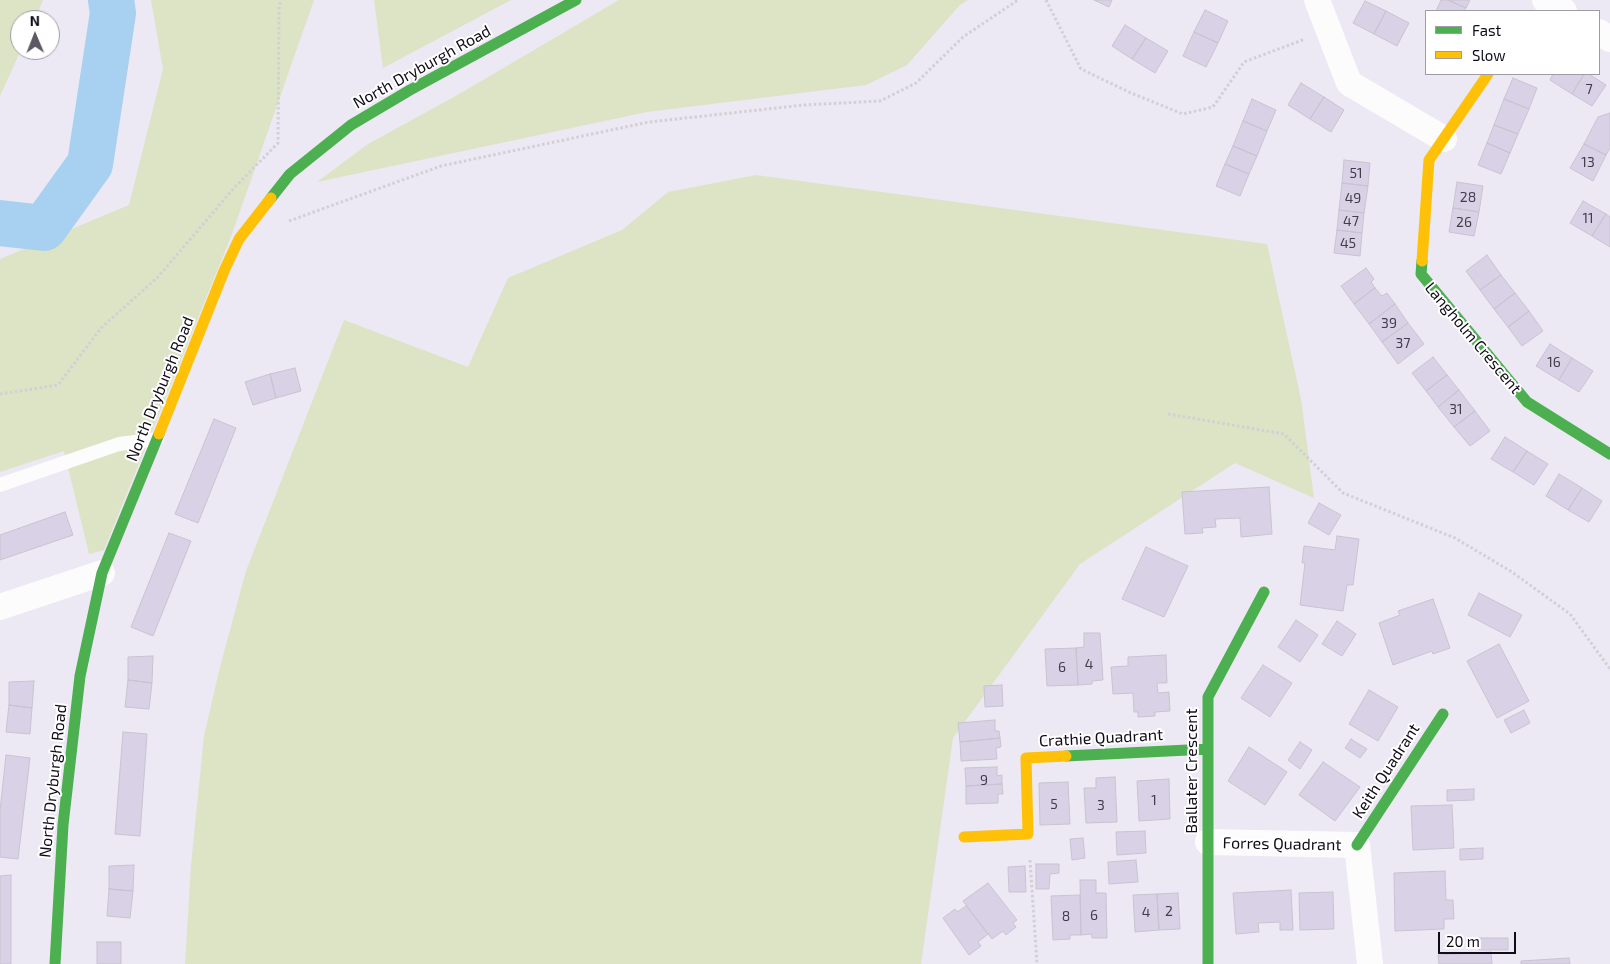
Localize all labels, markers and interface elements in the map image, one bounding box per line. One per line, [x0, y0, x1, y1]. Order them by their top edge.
north arrow [10, 10, 60, 60]
legend [1425, 10, 1600, 75]
text: N [30, 12, 40, 29]
street label: North Dryburgh Road [350, 21, 494, 113]
text: Fast [1472, 21, 1501, 39]
text: Slow [1472, 46, 1506, 64]
house number: 7 [1585, 81, 1593, 97]
house number: 13 [1581, 154, 1595, 170]
house number: 51 [1349, 165, 1363, 181]
house number: 28 [1460, 189, 1476, 205]
house number: 49 [1345, 190, 1361, 206]
house number: 11 [1582, 210, 1594, 226]
house number: 47 [1343, 213, 1359, 229]
house number: 26 [1456, 214, 1472, 230]
house number: 45 [1340, 235, 1356, 251]
street label: Langholm Crescent [1421, 278, 1525, 398]
street label: North Dryburgh Road [122, 314, 198, 464]
house number: 39 [1381, 315, 1397, 331]
house number: 37 [1396, 335, 1410, 351]
house number: 16 [1547, 354, 1561, 370]
house number: 31 [1449, 401, 1463, 417]
house number: 4 [1085, 656, 1093, 672]
house number: 6 [1058, 659, 1066, 675]
street label: North Dryburgh Road [35, 703, 71, 859]
street label: Ballater Crescent [1182, 708, 1202, 834]
street label: Keith Quadrant [1348, 720, 1424, 822]
street label: Crathie Quadrant [1038, 725, 1164, 751]
house number: 9 [980, 772, 988, 788]
house number: 1 [1151, 792, 1157, 808]
house number: 5 [1050, 796, 1058, 812]
house number: 3 [1097, 797, 1105, 813]
street label: Forres Quadrant [1222, 833, 1342, 855]
house number: 2 [1165, 903, 1173, 919]
house number: 4 [1142, 904, 1150, 920]
house number: 6 [1090, 907, 1098, 923]
house number: 8 [1062, 908, 1070, 924]
scale bar [1440, 922, 1518, 954]
text: 20 m [1446, 932, 1480, 950]

